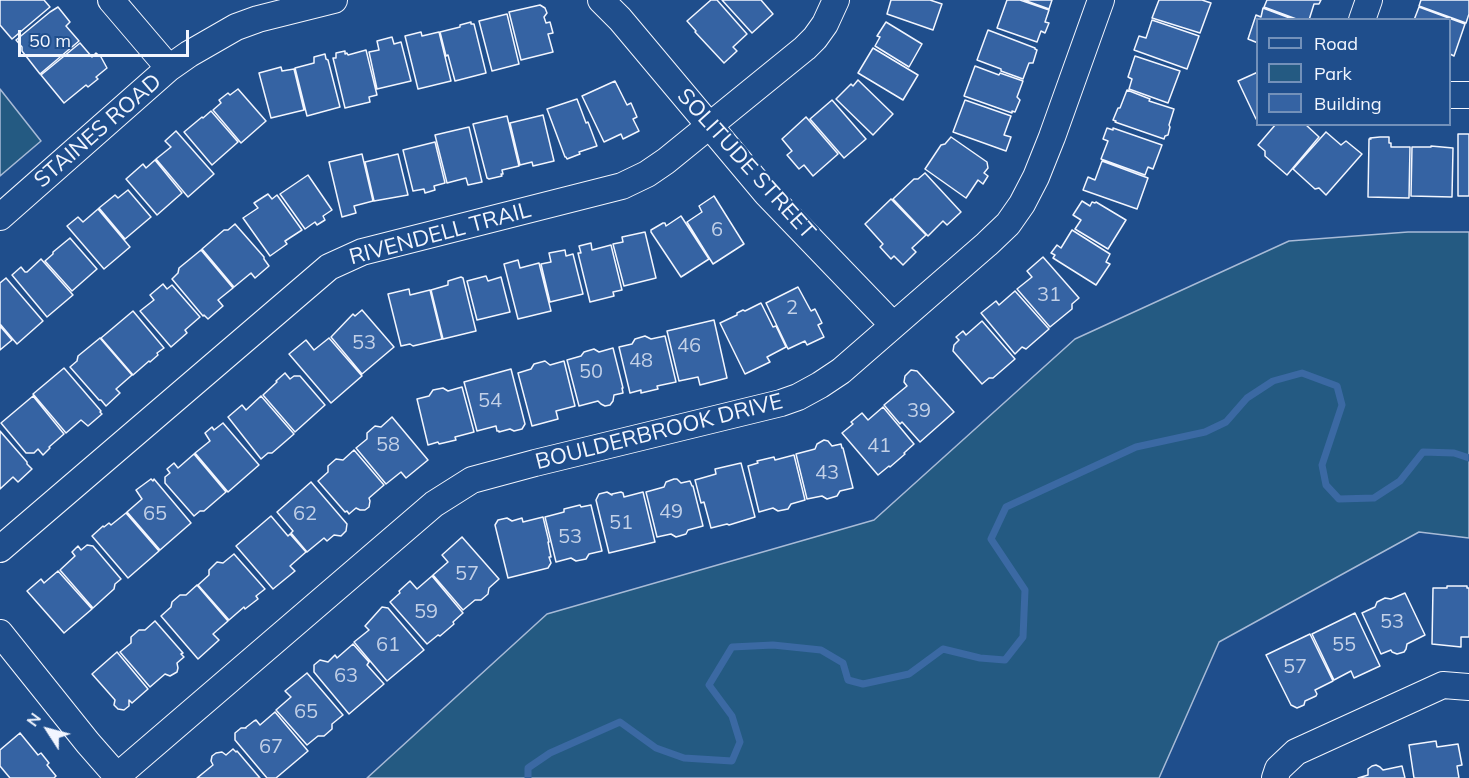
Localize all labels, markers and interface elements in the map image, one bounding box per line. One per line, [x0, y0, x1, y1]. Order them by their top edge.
scale bar [21, 18, 192, 56]
legend [1256, 18, 1451, 126]
text: 50 m [29, 29, 71, 52]
text: Road [1314, 32, 1358, 55]
text: Park [1314, 62, 1352, 85]
street label: STAINES ROAD [29, 69, 167, 193]
street label: SOLITUDE STREET [671, 83, 821, 245]
text: Building [1314, 92, 1382, 115]
street label: RIVENDELL TRAIL [346, 197, 534, 271]
house number: 6 [711, 218, 723, 242]
house number: 31 [1037, 283, 1061, 307]
house number: 2 [786, 296, 798, 320]
house number: 53 [352, 331, 376, 355]
house number: 46 [677, 334, 701, 358]
house number: 48 [629, 349, 653, 373]
house number: 50 [579, 360, 603, 384]
street label: BOULDERBROOK DRIVE [533, 388, 785, 476]
house number: 54 [478, 389, 502, 413]
house number: 39 [907, 399, 931, 423]
house number: 58 [376, 433, 400, 457]
house number: 41 [867, 434, 891, 458]
house number: 43 [815, 461, 839, 485]
house number: 49 [659, 500, 683, 524]
house number: 65 [143, 502, 167, 526]
house number: 62 [293, 502, 317, 526]
house number: 51 [609, 511, 633, 535]
house number: 53 [558, 525, 582, 549]
house number: 57 [455, 562, 479, 586]
house number: 59 [414, 600, 438, 624]
house number: 53 [1380, 610, 1404, 634]
house number: 61 [376, 633, 400, 657]
house number: 55 [1332, 633, 1356, 657]
house number: 57 [1283, 655, 1307, 679]
house number: 63 [334, 664, 358, 688]
north arrow [18, 700, 78, 760]
house number: 65 [294, 700, 318, 724]
text: N [22, 709, 45, 730]
house number: 67 [259, 735, 283, 759]

